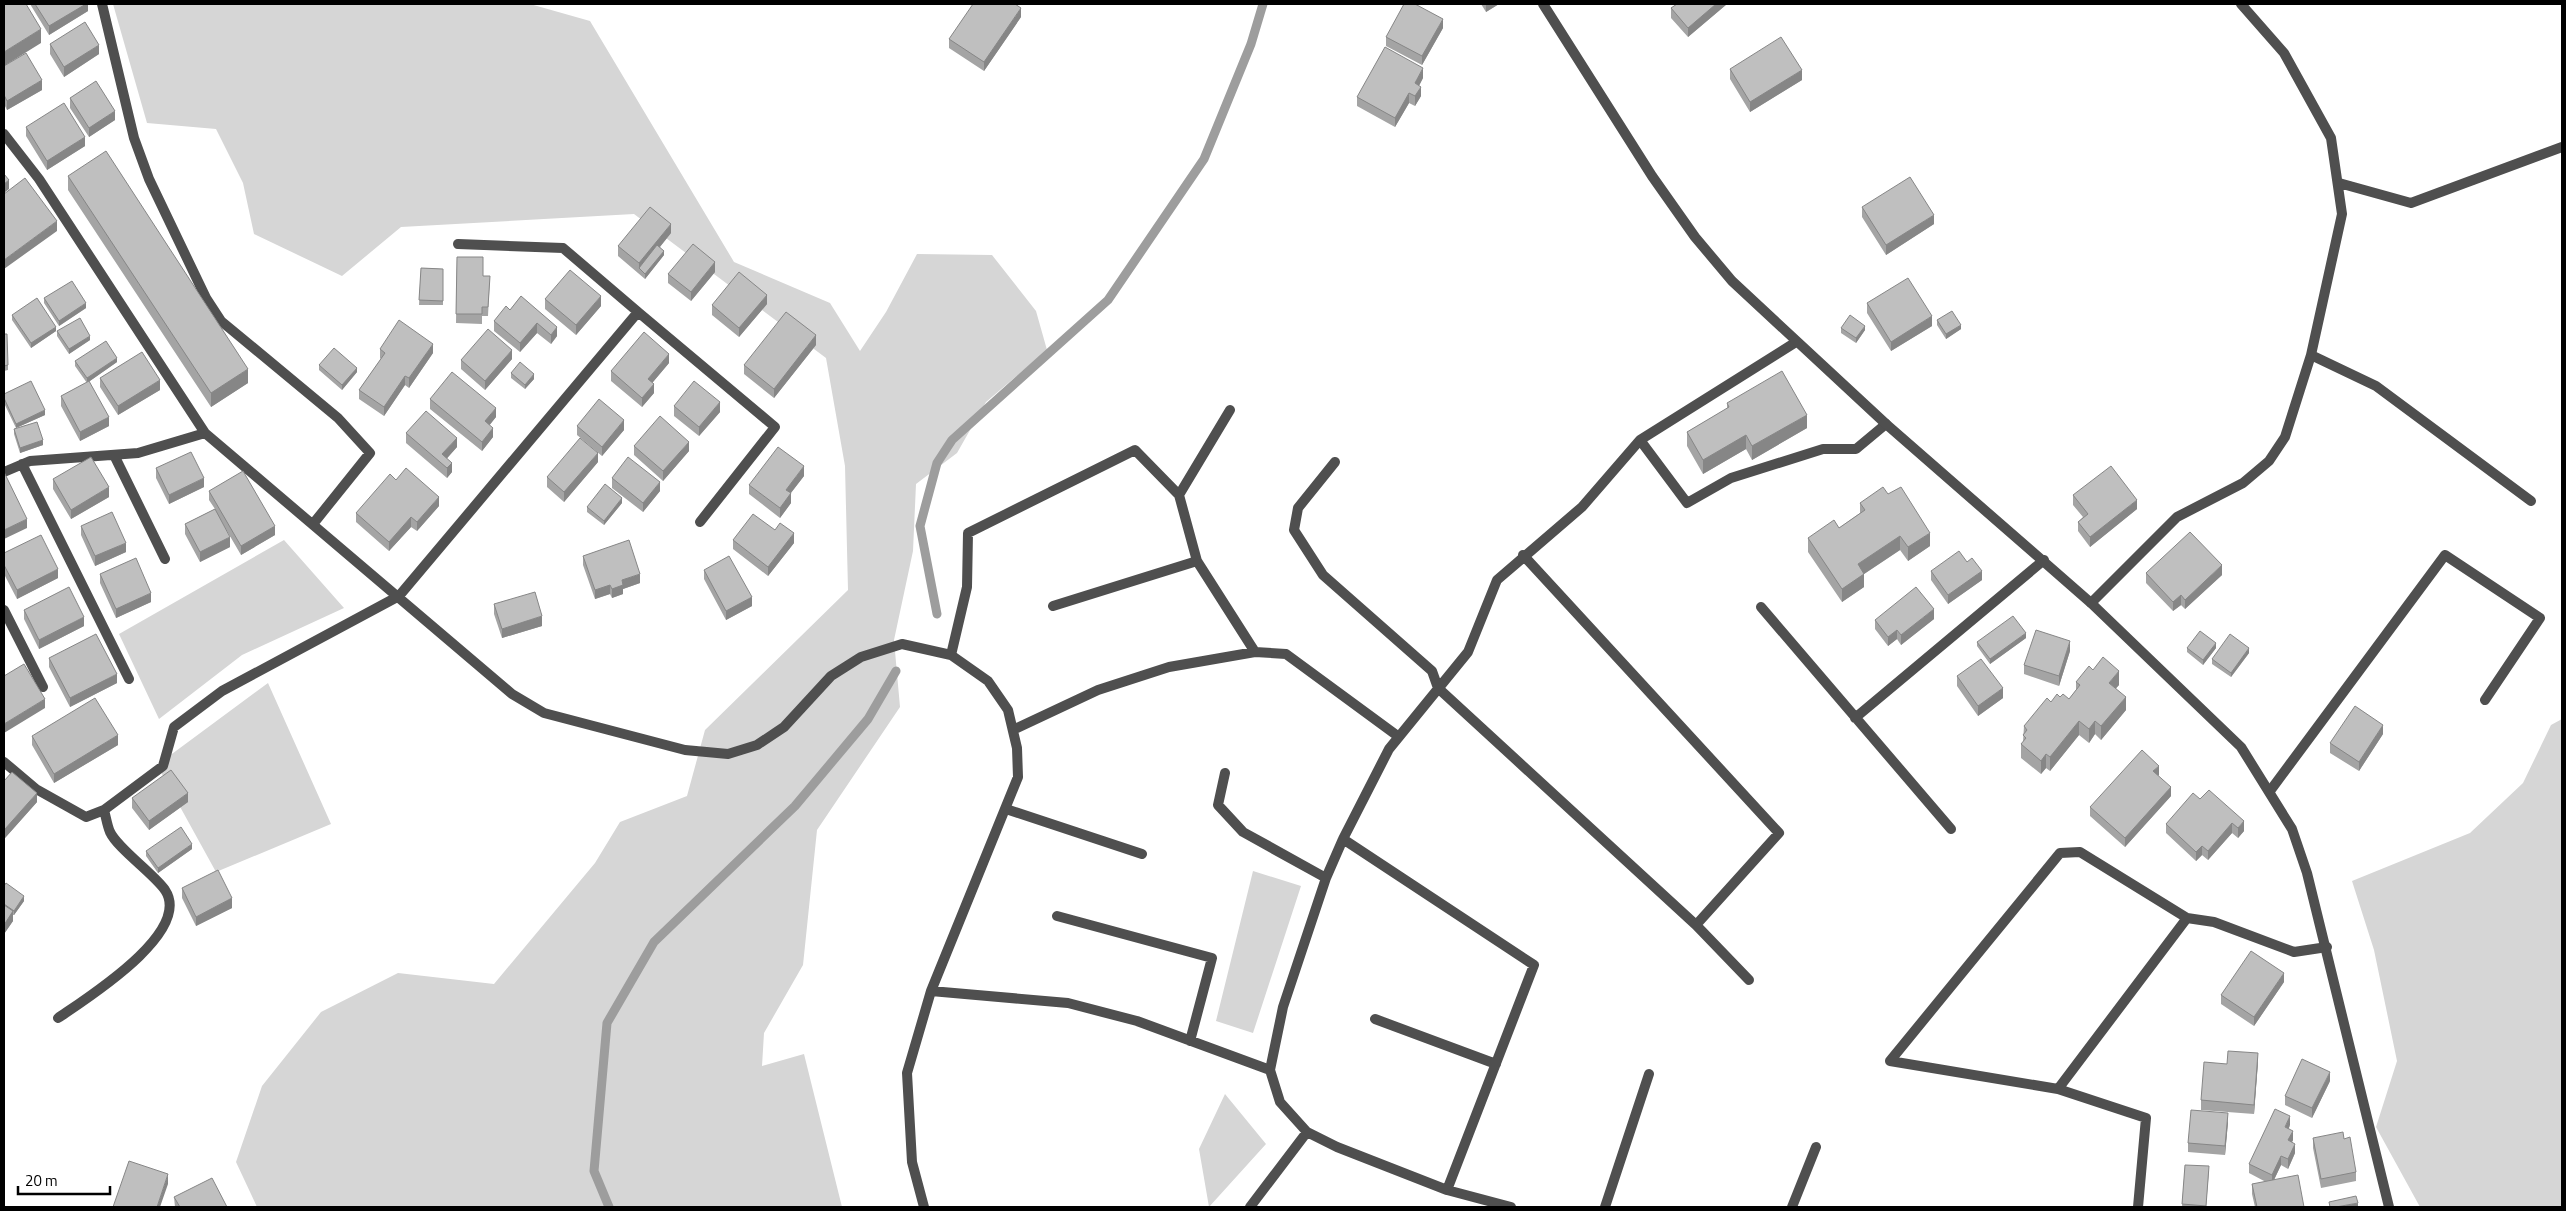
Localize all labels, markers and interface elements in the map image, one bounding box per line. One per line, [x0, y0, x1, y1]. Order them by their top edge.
scale bar [18, 1164, 110, 1196]
text: 20 m [25, 1169, 58, 1192]

